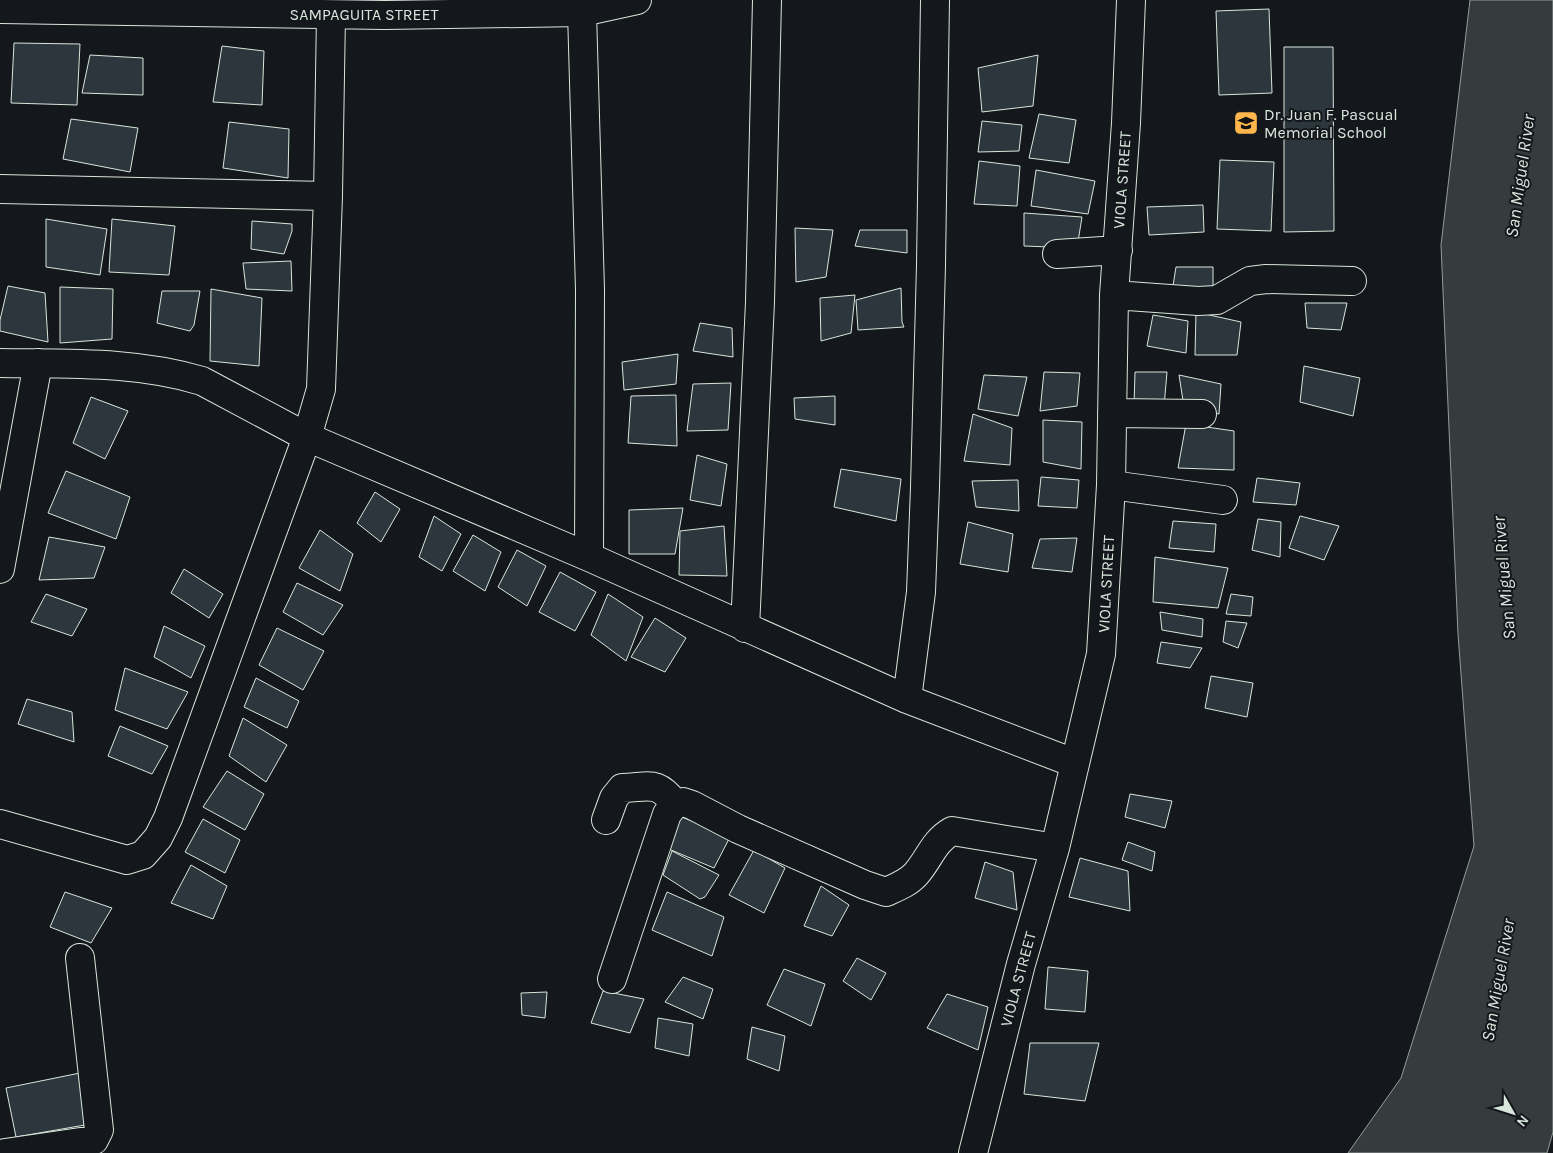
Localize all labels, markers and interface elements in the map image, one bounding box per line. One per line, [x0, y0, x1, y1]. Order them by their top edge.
street label: SAMPAGUITA STREET [290, 5, 438, 24]
place label: Dr. Juan F. Pascual Memorial School [1264, 105, 1398, 142]
school or university icon: Dr. Juan F. Pascual Memorial School [1233, 110, 1259, 136]
water label: San Miguel River [1500, 112, 1540, 239]
street label: VIOLA STREET [1109, 131, 1135, 229]
water label: San Miguel River [1488, 514, 1520, 641]
street label: VIOLA STREET [1094, 535, 1118, 633]
water label: San Miguel River [1476, 916, 1520, 1043]
street label: VIOLA STREET [996, 929, 1040, 1029]
north arrow [1488, 1088, 1538, 1138]
text: N [1513, 1112, 1532, 1130]

